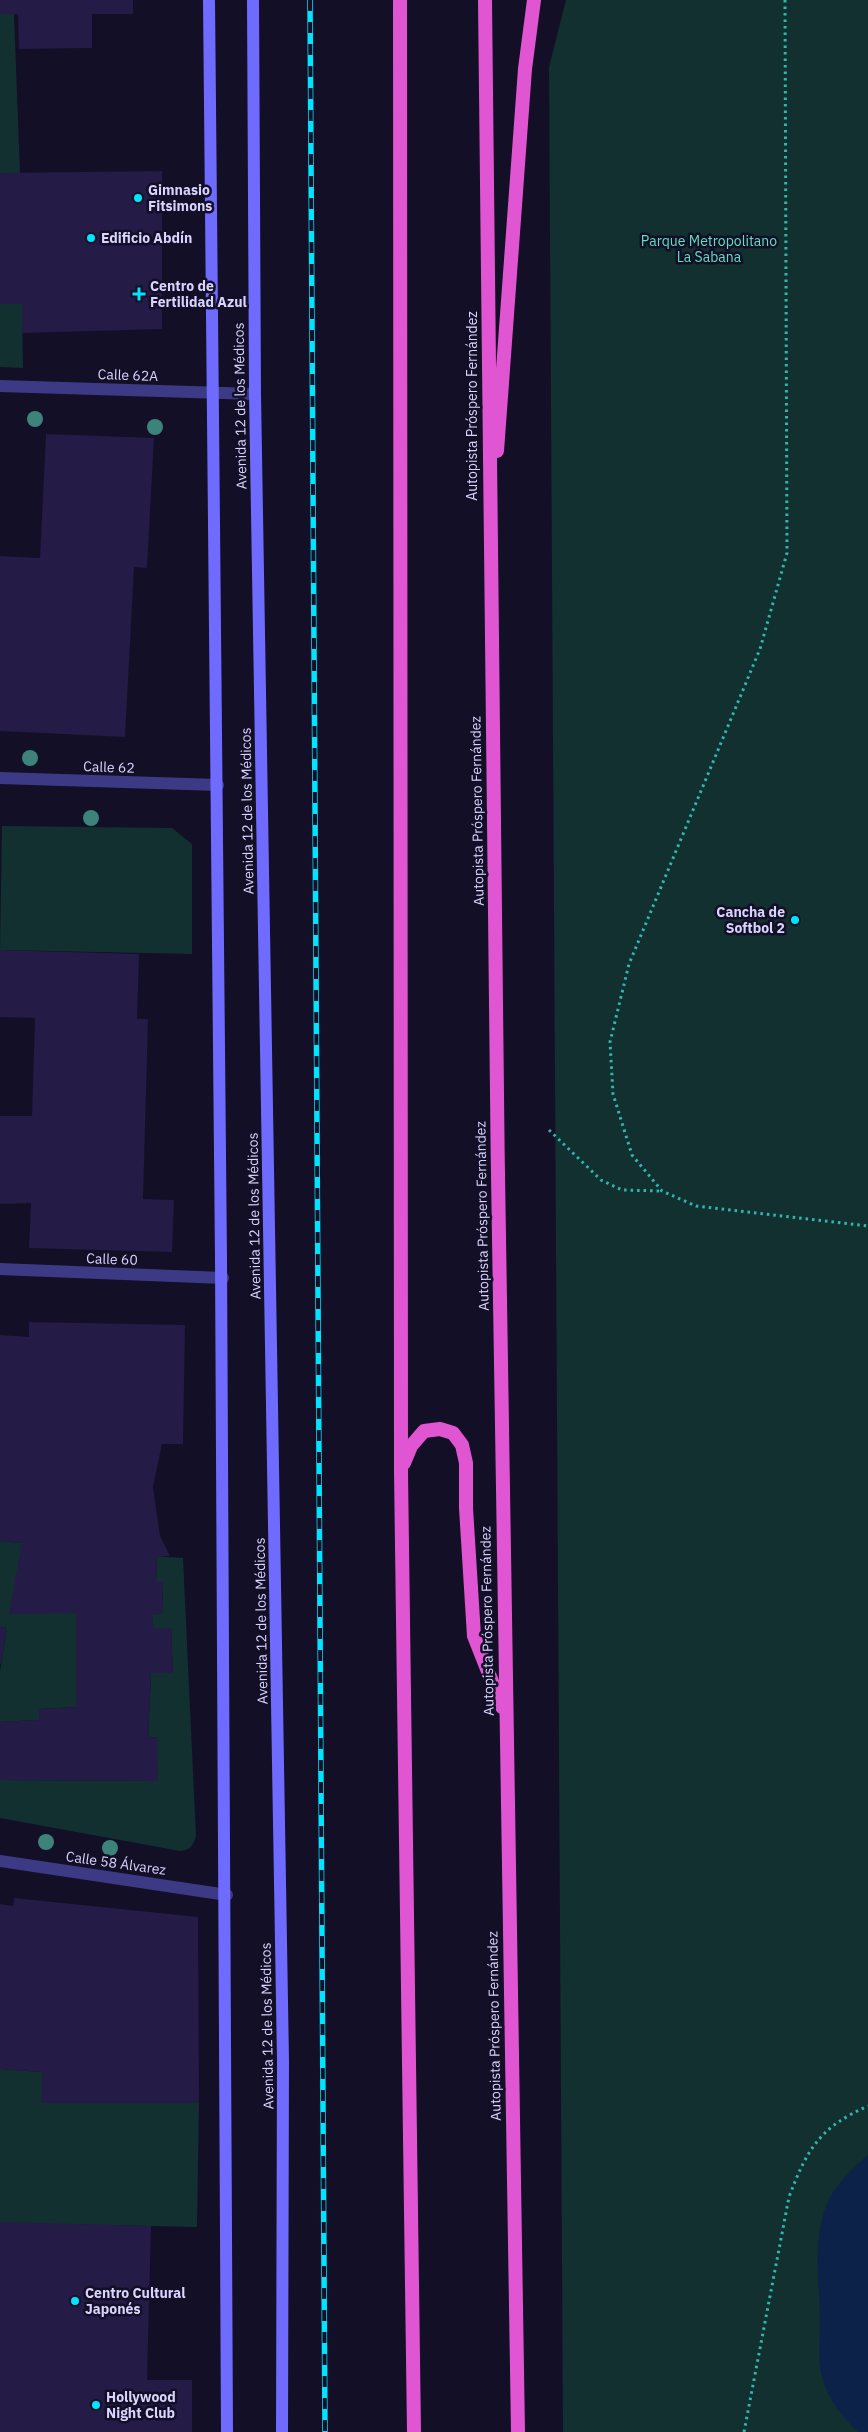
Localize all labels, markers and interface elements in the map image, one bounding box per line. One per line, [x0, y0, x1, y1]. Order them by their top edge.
place label: Gimnasio Fitsimons [148, 181, 212, 215]
marker: Gimnasio Fitsimons [132, 192, 144, 204]
place label: Edificio Abdín [101, 229, 192, 247]
marker: Edificio Abdín [85, 232, 97, 244]
park label: Parque Metropolitano La Sabana [641, 232, 777, 266]
place label: Centro de Fertilidad Azul [150, 277, 247, 311]
marker: Centro de Fertilidad Azul [132, 287, 146, 301]
street label: Autopista Próspero Fernández [463, 311, 481, 501]
street label: Avenida 12 de los Médicos [230, 322, 250, 490]
street label: Calle 62A [97, 365, 159, 385]
street label: Autopista Próspero Fernández [466, 716, 488, 906]
street label: Avenida 12 de los Médicos [237, 727, 257, 895]
street label: Calle 62 [83, 757, 135, 777]
place label: Cancha de Softbol 2 [716, 903, 785, 937]
marker: Cancha de Softbol 2 [789, 914, 801, 926]
street label: Autopista Próspero Fernández [471, 1121, 493, 1311]
street label: Avenida 12 de los Médicos [244, 1132, 264, 1300]
street label: Calle 60 [86, 1249, 138, 1269]
street label: Autopista Próspero Fernández [476, 1526, 498, 1716]
street label: Avenida 12 de los Médicos [251, 1537, 271, 1705]
street label: Calle 58 Álvarez [65, 1846, 168, 1879]
street label: Autopista Próspero Fernández [483, 1931, 505, 2121]
street label: Avenida 12 de los Médicos [257, 1942, 277, 2110]
place label: Centro Cultural Japonés [85, 2284, 185, 2318]
marker: Centro Cultural Japonés [69, 2295, 81, 2307]
place label: Hollywood Night Club [106, 2388, 176, 2422]
marker: Hollywood Night Club [90, 2399, 102, 2411]

